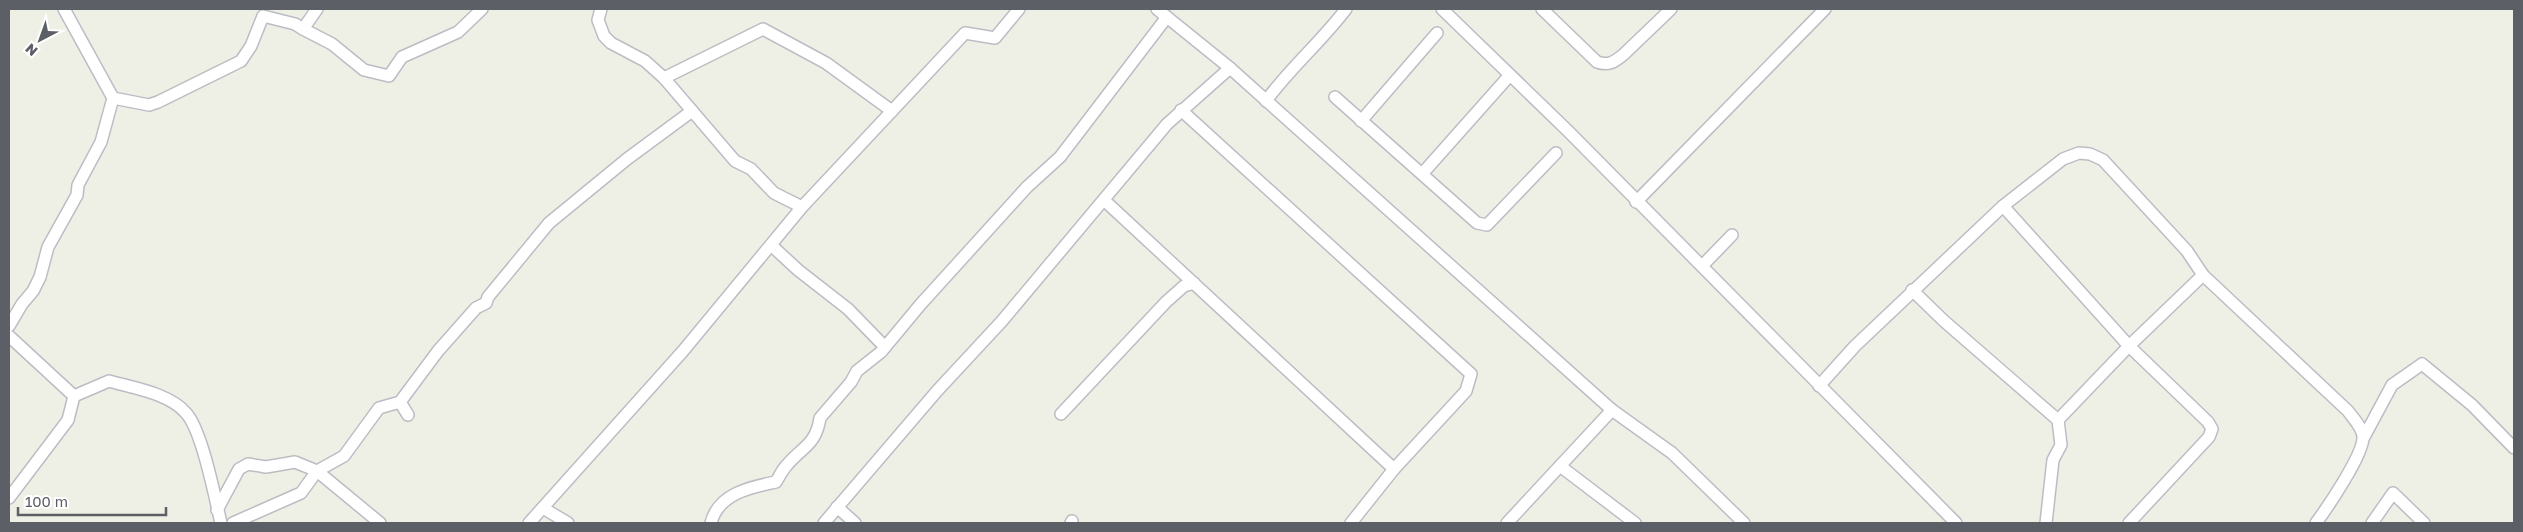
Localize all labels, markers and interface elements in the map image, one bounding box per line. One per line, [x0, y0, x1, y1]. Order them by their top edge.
north arrow [15, 15, 65, 65]
text: N [22, 40, 41, 60]
scale bar [18, 484, 165, 516]
text: 100 m [25, 492, 68, 510]

